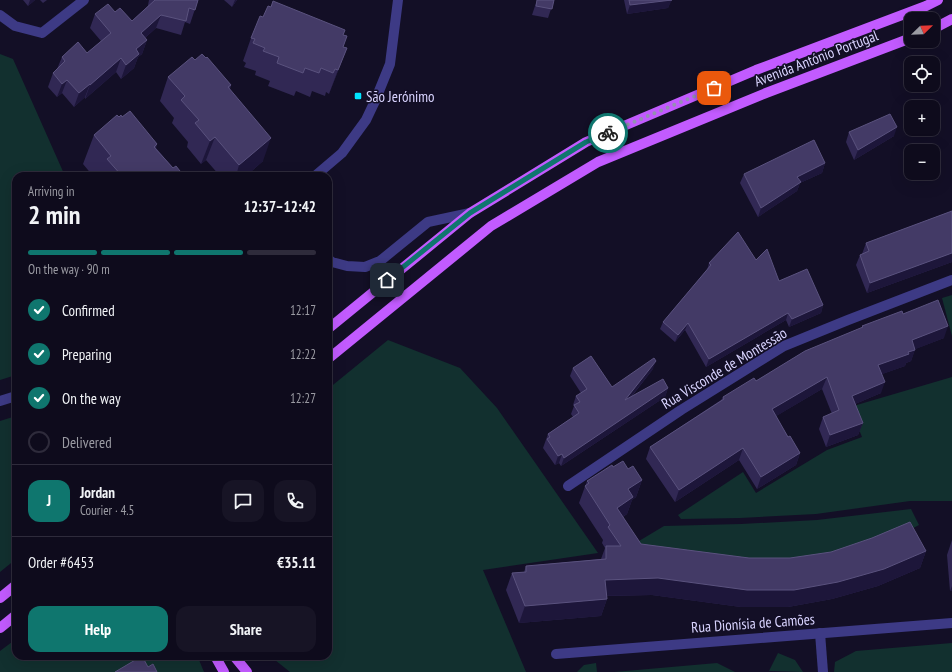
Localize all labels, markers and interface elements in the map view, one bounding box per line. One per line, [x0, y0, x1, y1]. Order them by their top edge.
north arrow [904, 12, 940, 48]
map controls [904, 12, 940, 180]
street label: Avenida António Portugal [751, 25, 881, 90]
button: locate [904, 56, 940, 92]
pin [697, 71, 731, 105]
icon: bag [703, 77, 725, 99]
place label: São Jerónimo [366, 87, 435, 106]
marker: São Jerónimo [353, 91, 363, 101]
button: + [904, 100, 940, 136]
courier [588, 113, 628, 153]
icon: bike [597, 122, 619, 144]
button: − [904, 144, 940, 180]
text: Arriving in [28, 183, 75, 200]
text: 12:37–12:42 [244, 197, 316, 216]
text: 2 min [28, 198, 81, 231]
text: On the way · 90 m [28, 261, 110, 278]
pin [370, 263, 404, 297]
icon: home [376, 269, 398, 291]
icon: check [28, 299, 50, 321]
text: Confirmed [62, 301, 115, 320]
text: 12:17 [290, 302, 316, 319]
street label: Rua Visconde de Montessão [658, 323, 790, 413]
icon: check [28, 343, 50, 365]
text: Preparing [62, 345, 112, 364]
text: 12:22 [290, 346, 316, 363]
icon: check [28, 387, 50, 409]
text: On the way [62, 389, 121, 408]
text: 12:27 [290, 390, 316, 407]
text: Delivered [62, 433, 112, 452]
button: chat [222, 480, 264, 522]
button: phone [274, 480, 316, 522]
text: Jordan [80, 483, 115, 502]
text: J [47, 491, 51, 510]
text: Courier · 4.5 [80, 502, 134, 519]
text: Order #6453 [28, 553, 94, 572]
text: €35.11 [277, 553, 316, 572]
button: Help [28, 606, 168, 652]
button: Share [176, 606, 316, 652]
street label: Rua Dionísia de Camões [691, 609, 815, 637]

